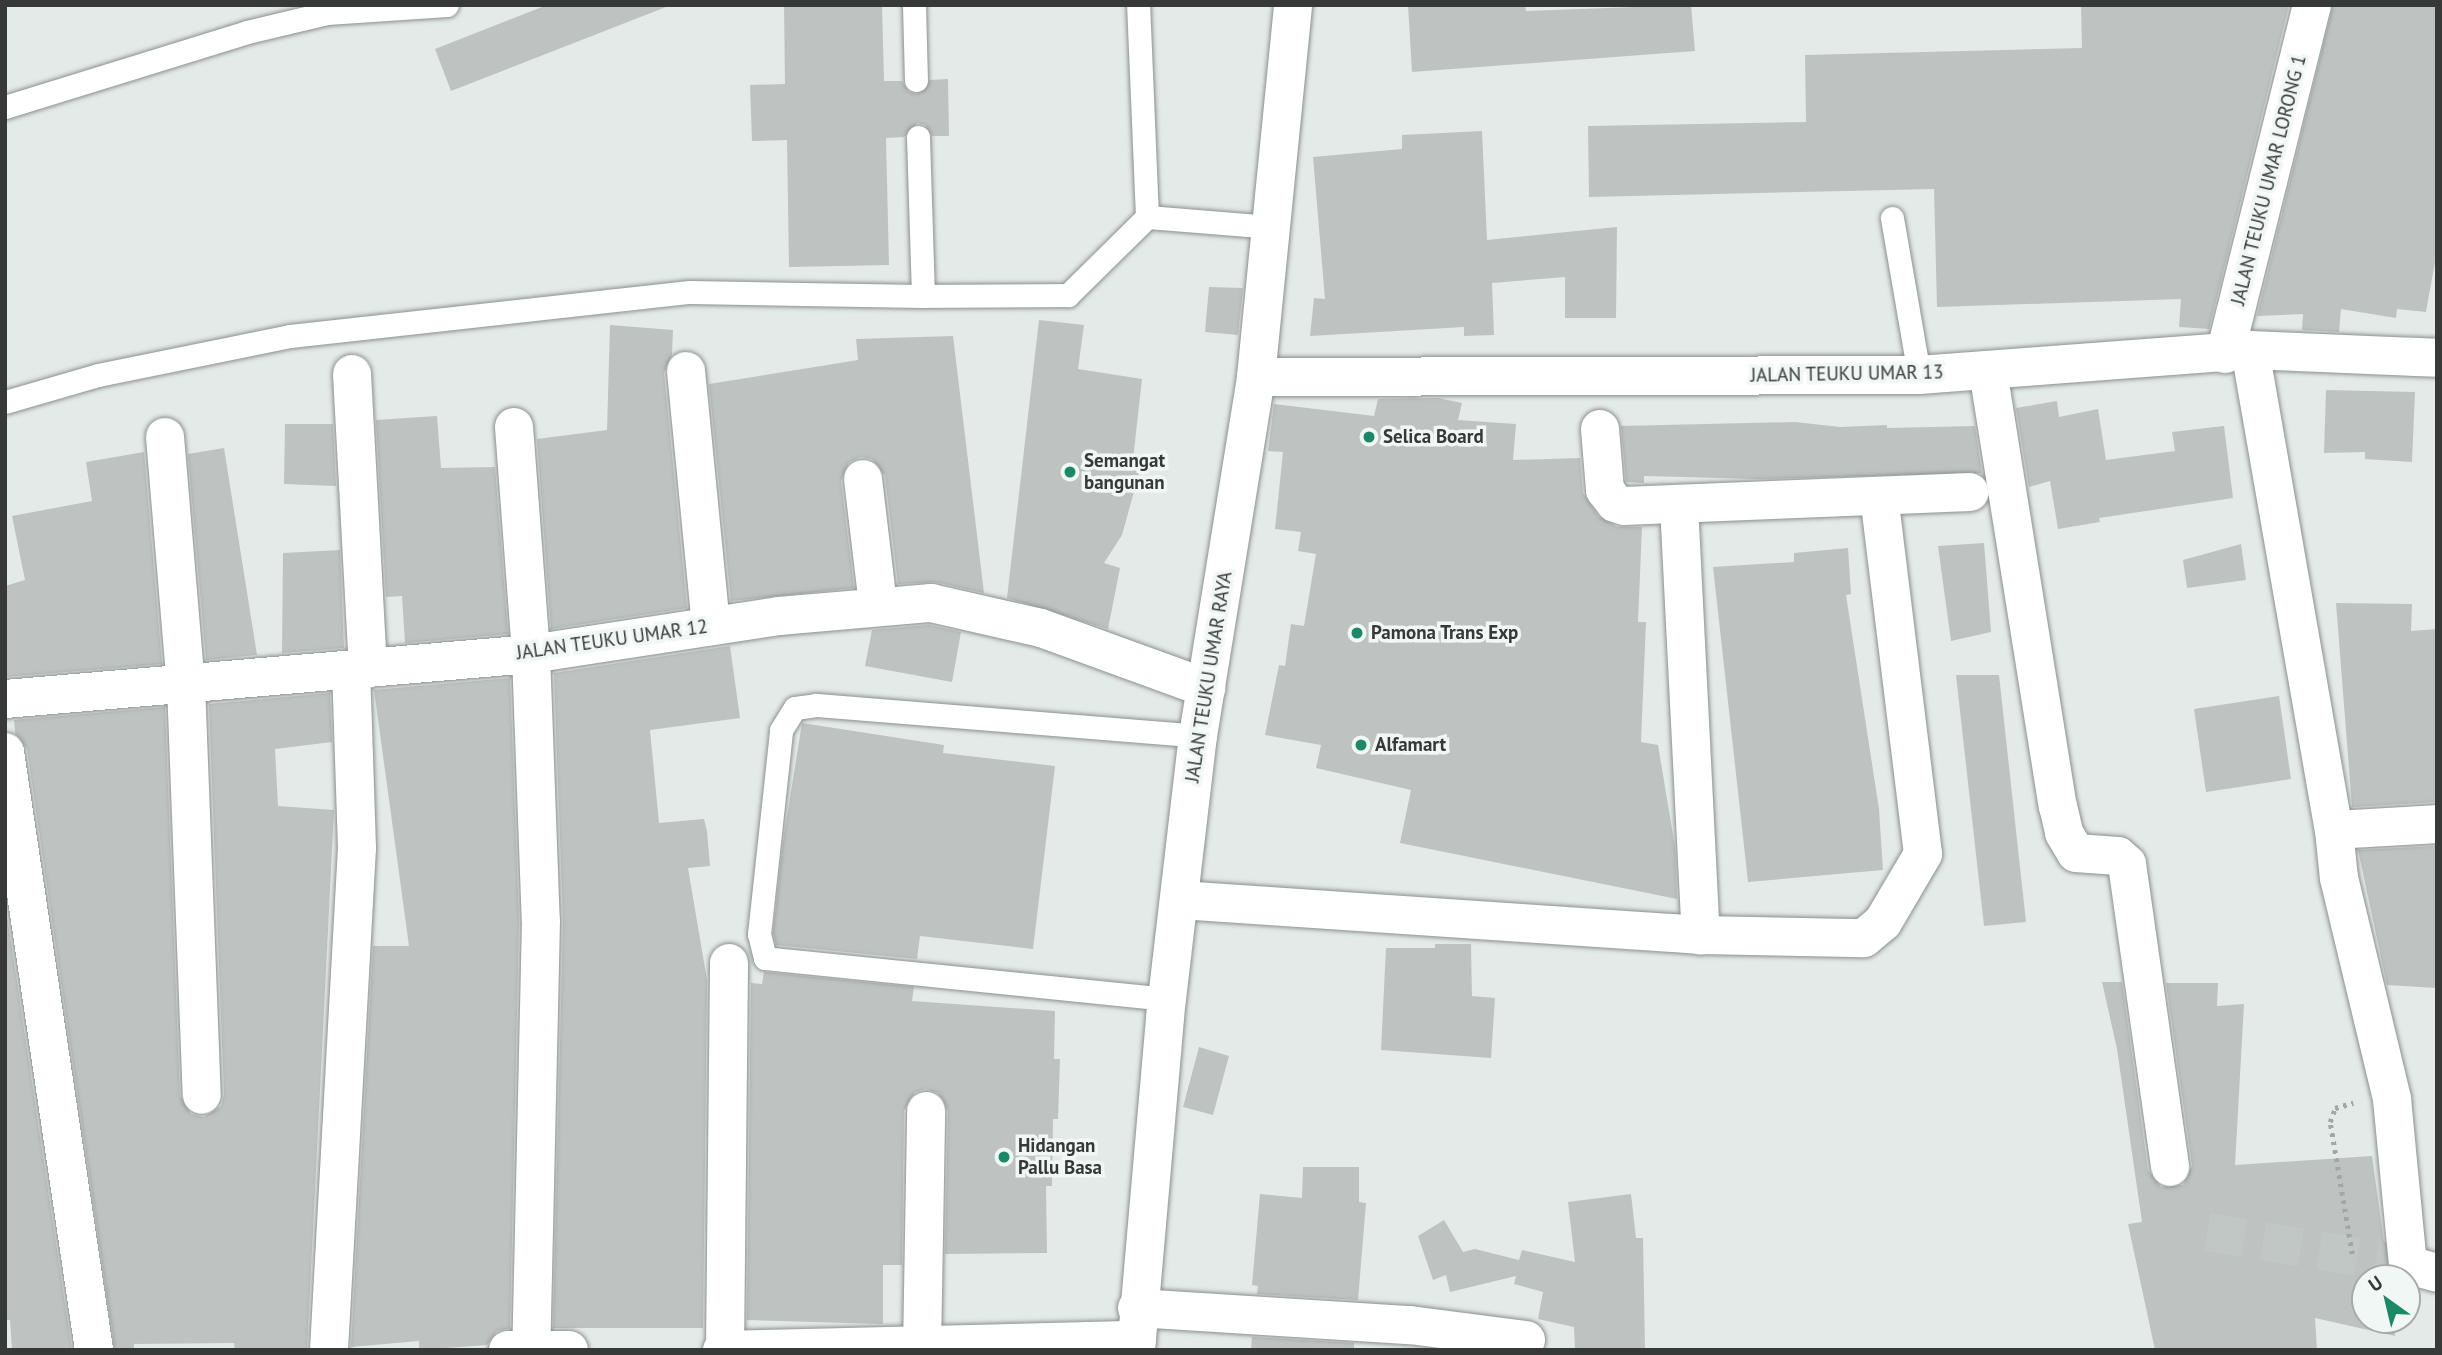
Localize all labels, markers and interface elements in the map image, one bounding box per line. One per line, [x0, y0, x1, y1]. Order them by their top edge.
street label: JALAN TEUKU UMAR LORONG 1 [2227, 52, 2311, 308]
street label: JALAN TEUKU UMAR 13 [1750, 361, 1944, 387]
place label: Selica Board [1383, 426, 1484, 448]
marker: Selica Board [1361, 429, 1377, 445]
place label: Semangat bangunan [1084, 450, 1165, 494]
marker: Semangat bangunan [1062, 464, 1078, 480]
street label: JALAN TEUKU UMAR RAYA [1181, 570, 1237, 784]
street label: JALAN TEUKU UMAR 12 [515, 615, 709, 665]
place label: Pamona Trans Exp [1371, 622, 1519, 644]
marker: Pamona Trans Exp [1349, 625, 1365, 641]
place label: Alfamart [1375, 734, 1446, 756]
marker: Alfamart [1353, 737, 1369, 753]
place label: Hidangan Pallu Basa [1018, 1135, 1102, 1179]
marker: Hidangan Pallu Basa [996, 1149, 1012, 1165]
north arrow [2351, 1264, 2421, 1334]
text: U [2364, 1270, 2387, 1297]

